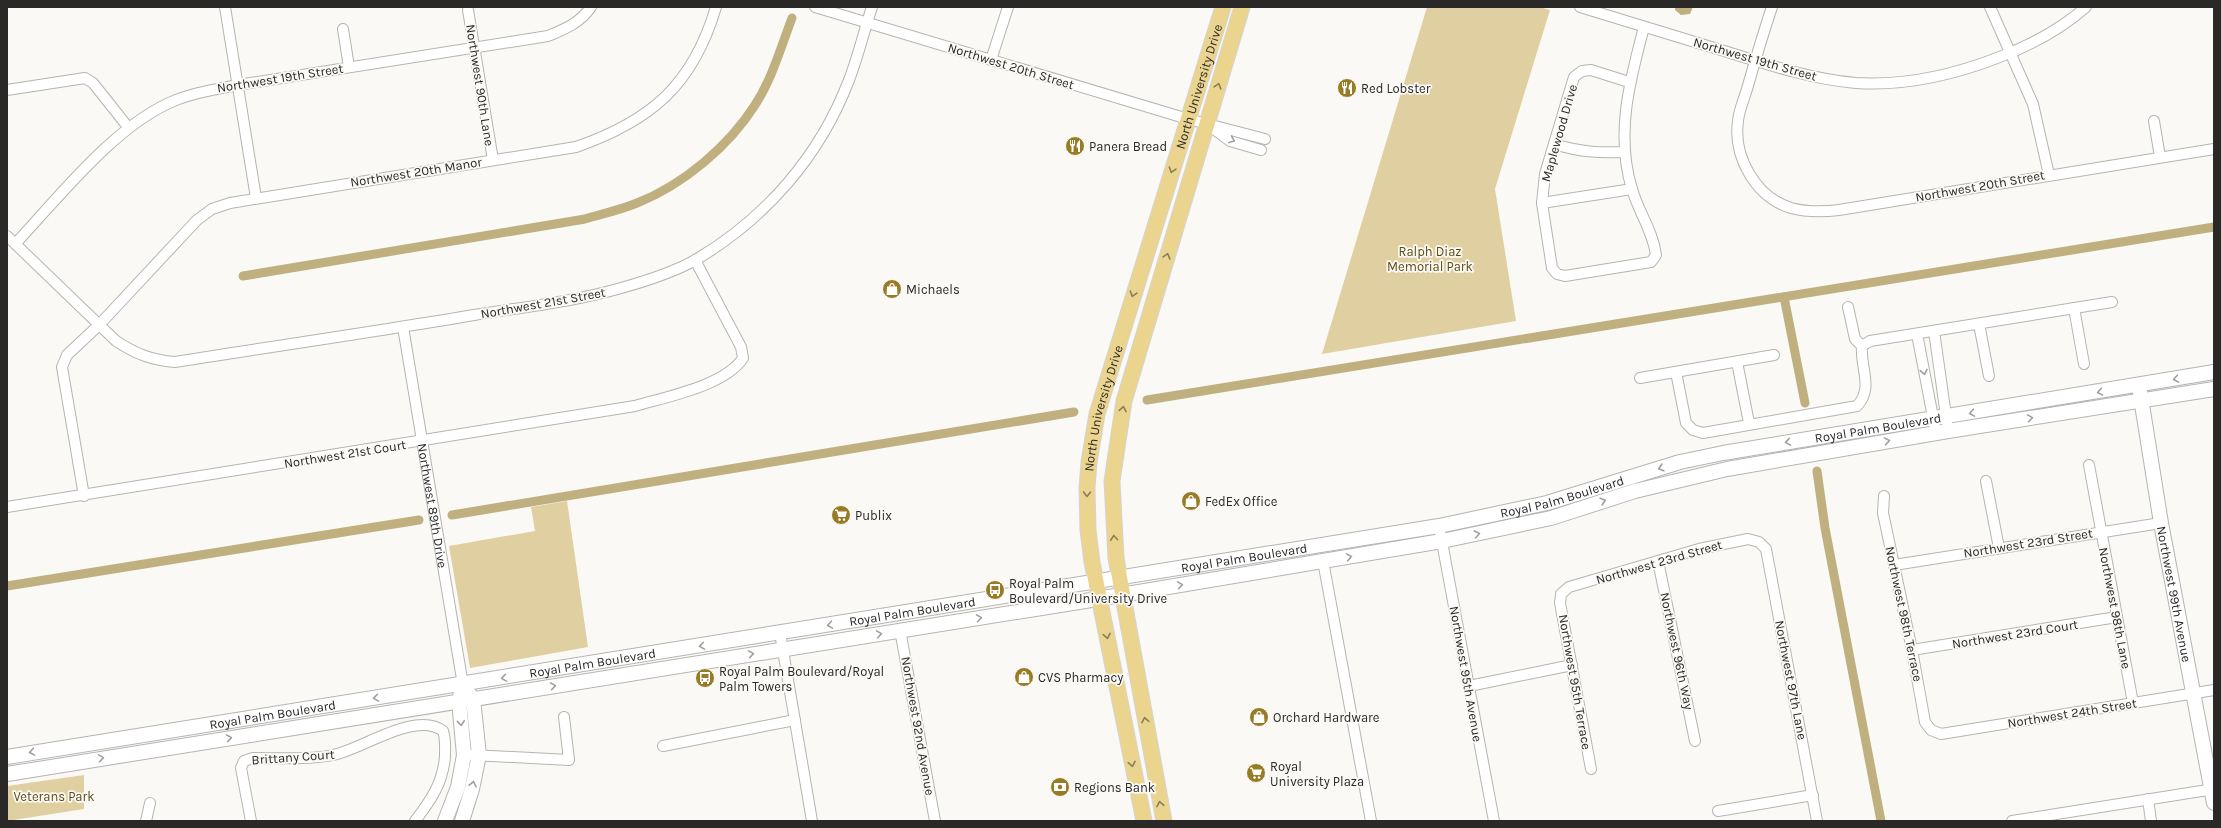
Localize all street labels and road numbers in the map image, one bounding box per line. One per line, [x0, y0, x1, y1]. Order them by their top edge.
street label: North University Drive [1172, 22, 1225, 151]
street label: Northwest 90th Lane [463, 23, 497, 147]
street label: Northwest 19th Street [1692, 34, 1819, 84]
street label: Northwest 20th Street [946, 40, 1076, 92]
street label: Northwest 19th Street [216, 61, 344, 95]
street label: Maplewood Drive [1538, 82, 1580, 184]
street label: Northwest 20th Manor [349, 154, 483, 190]
street label: Northwest 20th Street [1914, 167, 2046, 205]
street label: Northwest 21st Street [479, 285, 607, 321]
street label: North University Drive [1081, 343, 1125, 472]
street label: Royal Palm Boulevard [1814, 410, 1942, 445]
street label: Northwest 21st Court [283, 437, 407, 471]
street label: Northwest 89th Drive [415, 442, 451, 569]
street label: Royal Palm Boulevard [1499, 472, 1626, 520]
street label: Northwest 23rd Street [1962, 525, 2094, 561]
street label: Northwest 99th Avenue [2154, 525, 2195, 664]
street label: Northwest 23rd Street [1594, 537, 1724, 587]
street label: Royal Palm Boulevard [1180, 540, 1308, 575]
street label: Northwest 98th Terrace [1882, 545, 1926, 683]
street label: Northwest 98th Lane [2096, 546, 2134, 670]
street label: Northwest 96th Way [1657, 591, 1697, 711]
street label: Royal Palm Boulevard [848, 593, 977, 629]
street label: Northwest 95th Avenue [1447, 605, 1485, 743]
street label: Northwest 95th Terrace [1556, 613, 1594, 751]
street label: Northwest 23rd Court [1951, 617, 2079, 651]
street label: Northwest 97th Lane [1772, 619, 1810, 741]
street label: Royal Palm Boulevard [528, 645, 657, 680]
street label: Northwest 92nd Avenue [898, 655, 938, 797]
street label: Northwest 24th Street [2006, 695, 2138, 731]
street label: Royal Palm Boulevard [208, 697, 337, 732]
street label: Brittany Court [251, 747, 335, 767]

